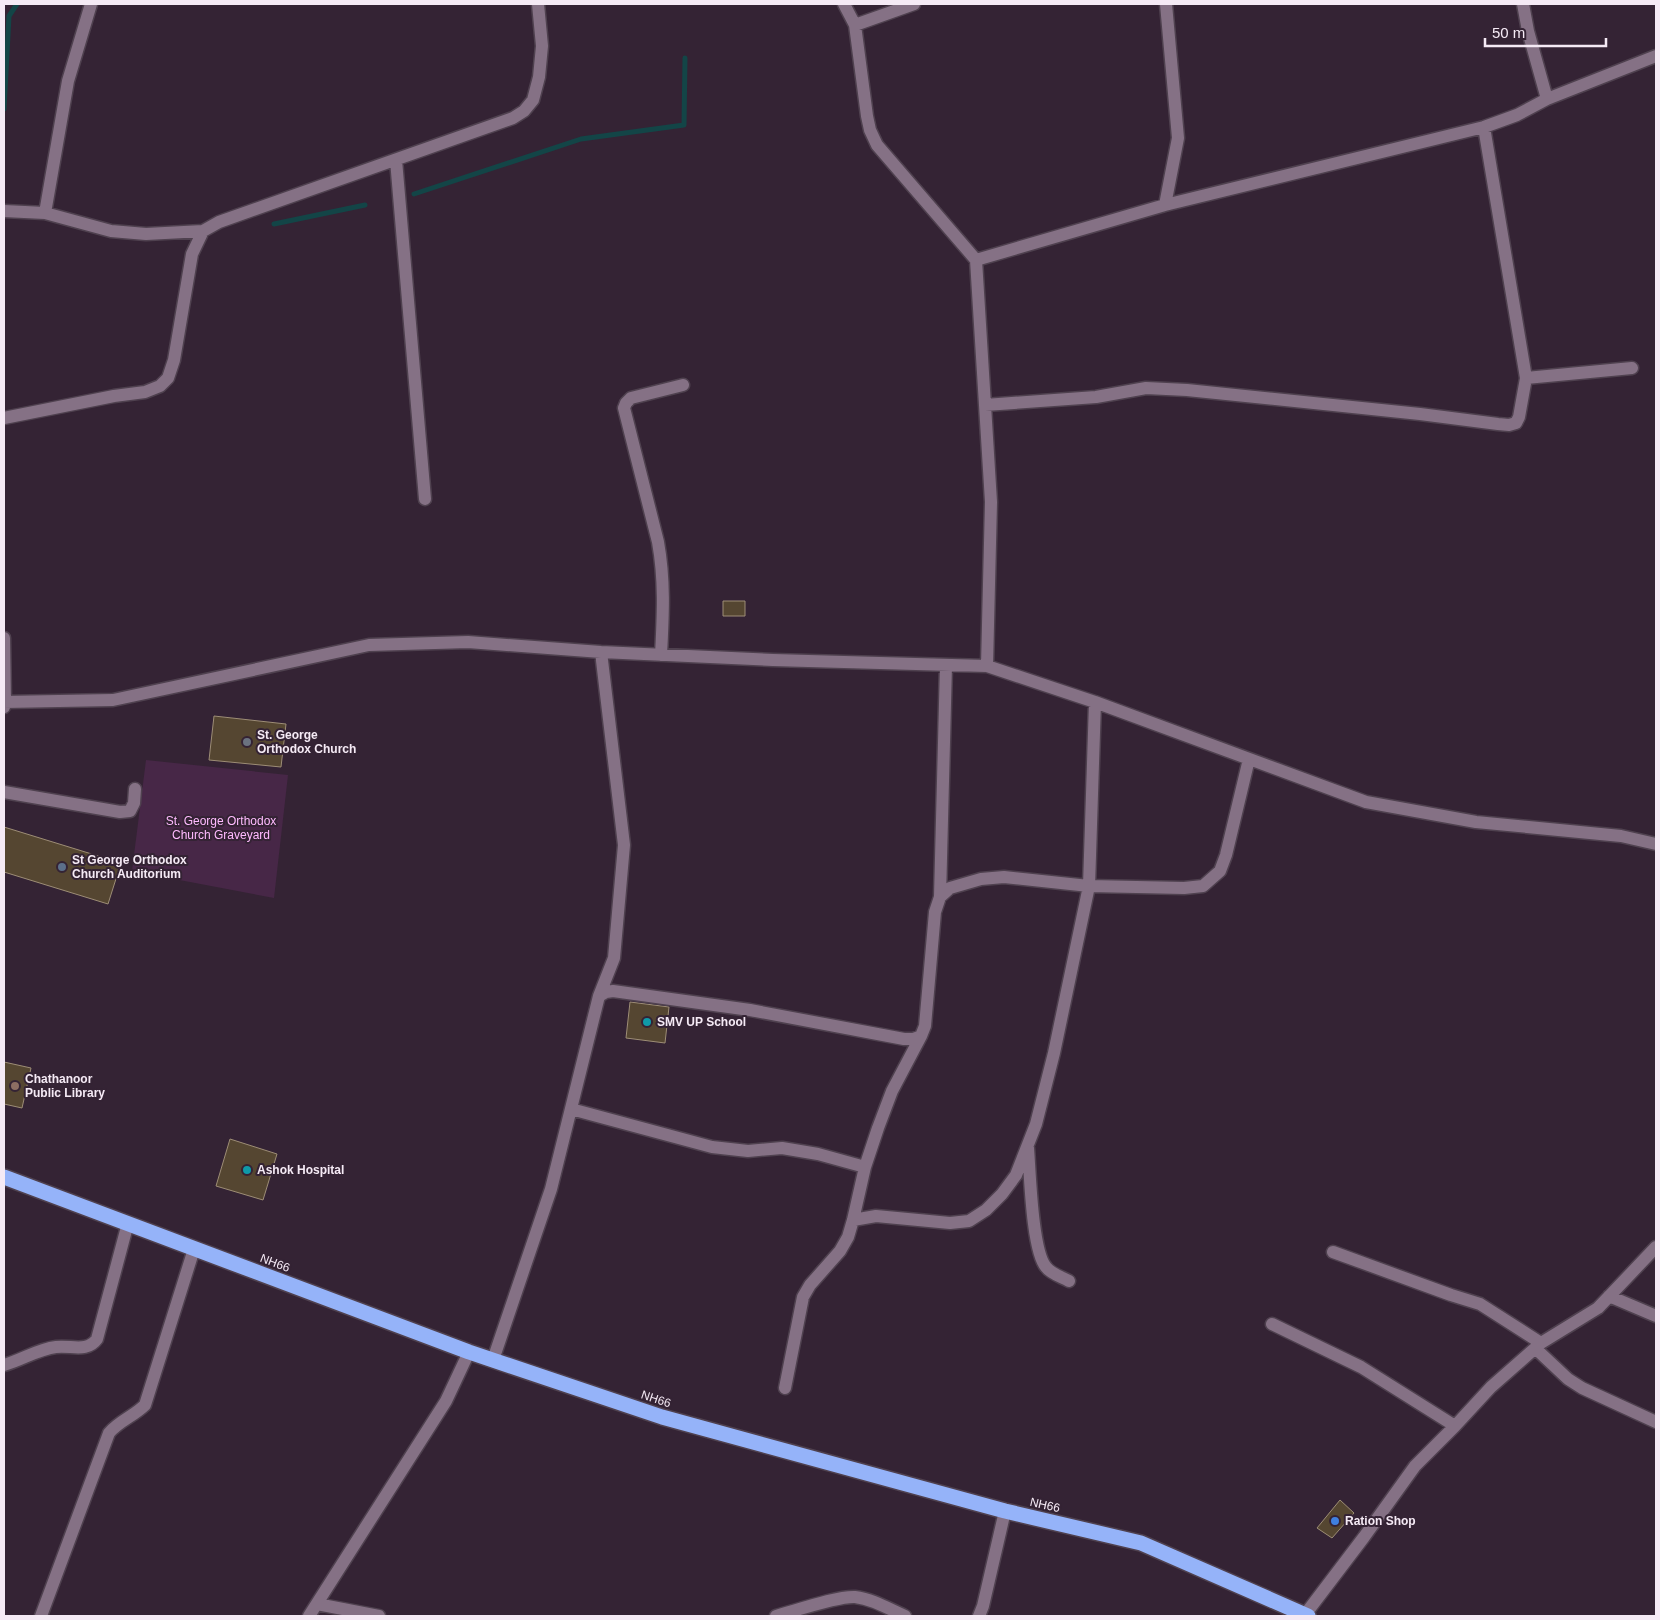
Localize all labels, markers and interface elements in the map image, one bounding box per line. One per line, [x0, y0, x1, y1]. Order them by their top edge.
scale bar [1485, 15, 1606, 47]
text: 50 m [1492, 24, 1525, 41]
place label: St. George Orthodox Church [257, 728, 356, 756]
marker: St. George Orthodox Church [241, 736, 253, 748]
park label: St. George Orthodox Church Graveyard [166, 814, 276, 842]
place label: St George Orthodox Church Auditorium [72, 853, 187, 881]
marker: St George Orthodox Church Auditorium [56, 861, 68, 873]
place label: SMV UP School [657, 1015, 746, 1029]
marker: SMV UP School [641, 1016, 653, 1028]
place label: Chathanoor Public Library [25, 1072, 105, 1100]
marker: Chathanoor Public Library [9, 1080, 21, 1092]
place label: Ashok Hospital [257, 1163, 344, 1177]
marker: Ashok Hospital [241, 1164, 253, 1176]
street label: NH66 [258, 1251, 292, 1275]
street label: NH66 [639, 1388, 673, 1410]
street label: NH66 [1028, 1495, 1062, 1515]
place label: Ration Shop [1345, 1514, 1416, 1528]
marker: Ration Shop [1329, 1515, 1341, 1527]

